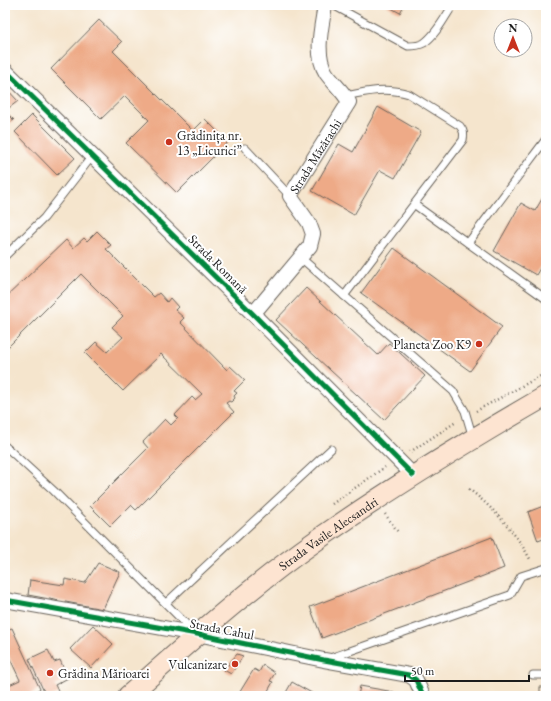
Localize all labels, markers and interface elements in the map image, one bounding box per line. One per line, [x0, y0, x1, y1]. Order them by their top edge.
north arrow [493, 18, 533, 58]
text: N [509, 21, 518, 35]
street label: Strada Măzărachi [285, 115, 345, 197]
place label: Grădinița nr. 13 „Licurici” [177, 127, 242, 159]
marker: Grădinița nr. 13 „Licurici” [164, 137, 174, 147]
street label: Strada Romană [185, 231, 252, 298]
place label: Planeta Zoo K9 [393, 336, 472, 353]
marker: Planeta Zoo K9 [474, 339, 484, 349]
street label: Strada Vasile Alecsandri [275, 493, 381, 574]
street label: Strada Cahul [188, 614, 256, 644]
place label: Vulcanizare [168, 656, 227, 673]
scale bar [405, 657, 529, 683]
marker: Vulcanizare [230, 659, 240, 669]
text: 50 m [411, 663, 435, 679]
place label: Grădina Mărioarei [58, 665, 150, 682]
marker: Grădina Mărioarei [45, 668, 55, 678]

